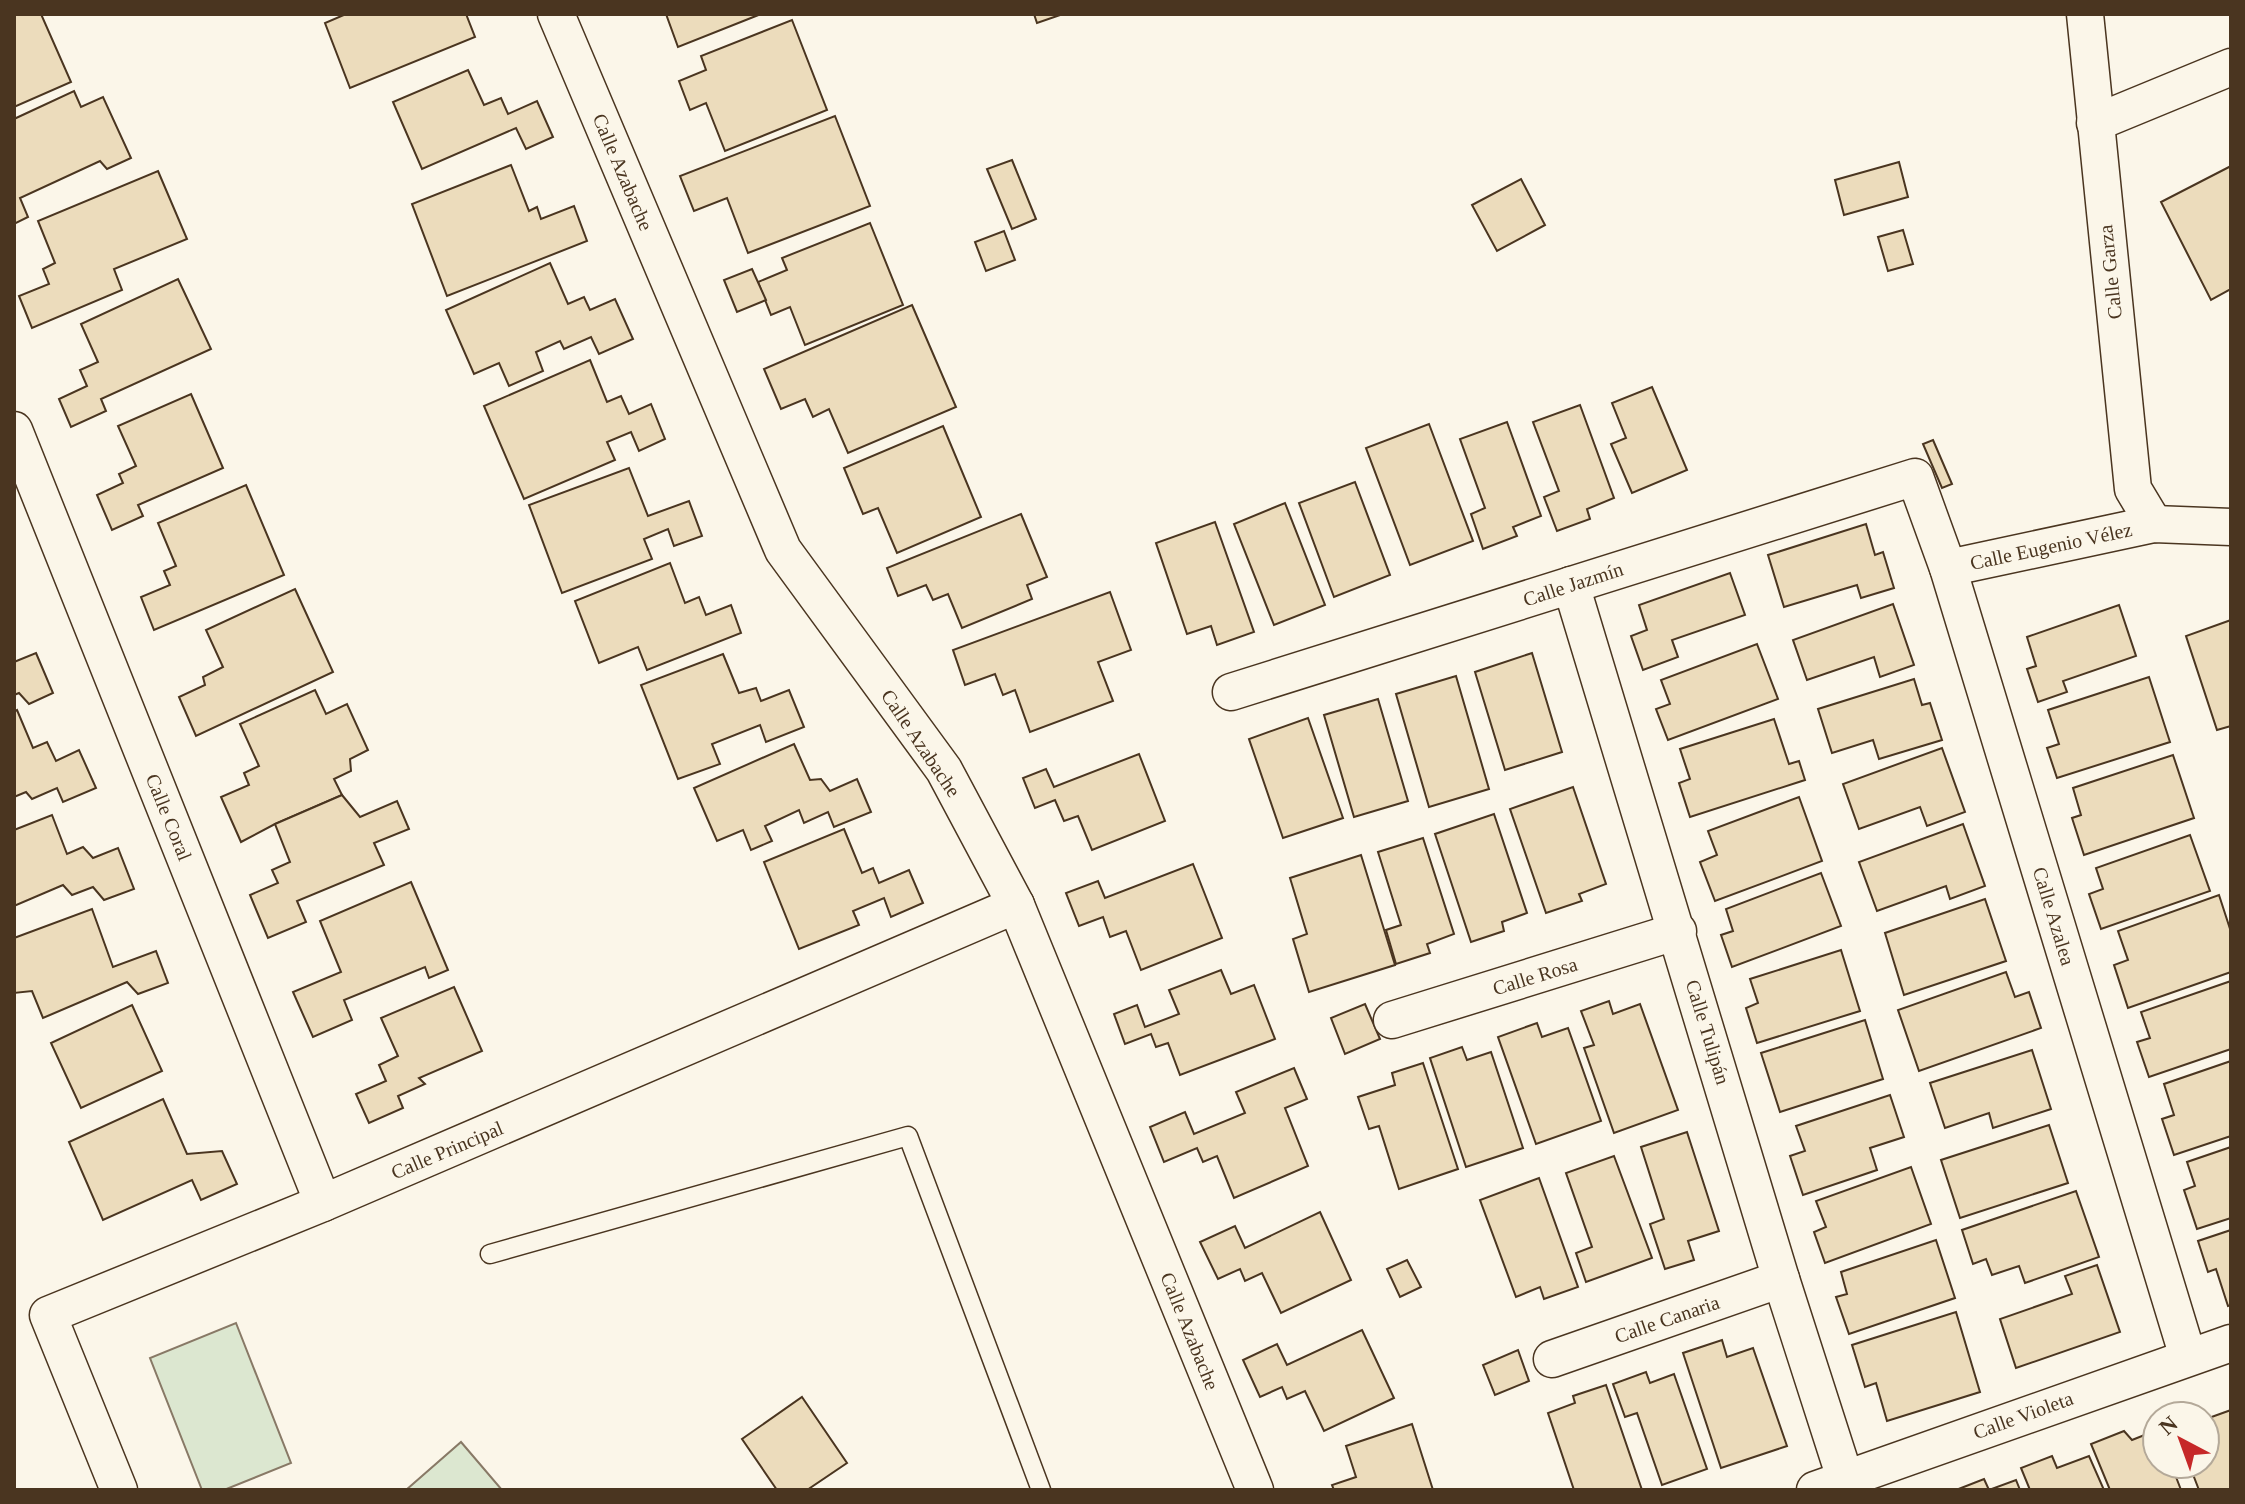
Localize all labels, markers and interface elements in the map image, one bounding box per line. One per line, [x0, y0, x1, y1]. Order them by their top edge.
street label: Calle Azabache [588, 110, 658, 234]
street label: Calle Garza [2094, 224, 2126, 320]
street label: Calle Eugenio Vélez [1968, 518, 2134, 575]
street label: Calle Jazmín [1520, 557, 1626, 611]
street label: Calle Azabache [877, 685, 965, 801]
street label: Calle Coral [142, 770, 197, 864]
street label: Calle Azalea [2029, 864, 2079, 968]
street label: Calle Rosa [1490, 953, 1580, 999]
street label: Calle Tulipán [1681, 977, 1734, 1087]
street label: Calle Principal [388, 1116, 507, 1184]
street label: Calle Azabache [1156, 1269, 1224, 1393]
street label: Calle Canaria [1612, 1291, 1722, 1347]
street label: Calle Violeta [1970, 1387, 2076, 1443]
north arrow [2141, 1400, 2221, 1480]
text: N [2154, 1411, 2182, 1440]

